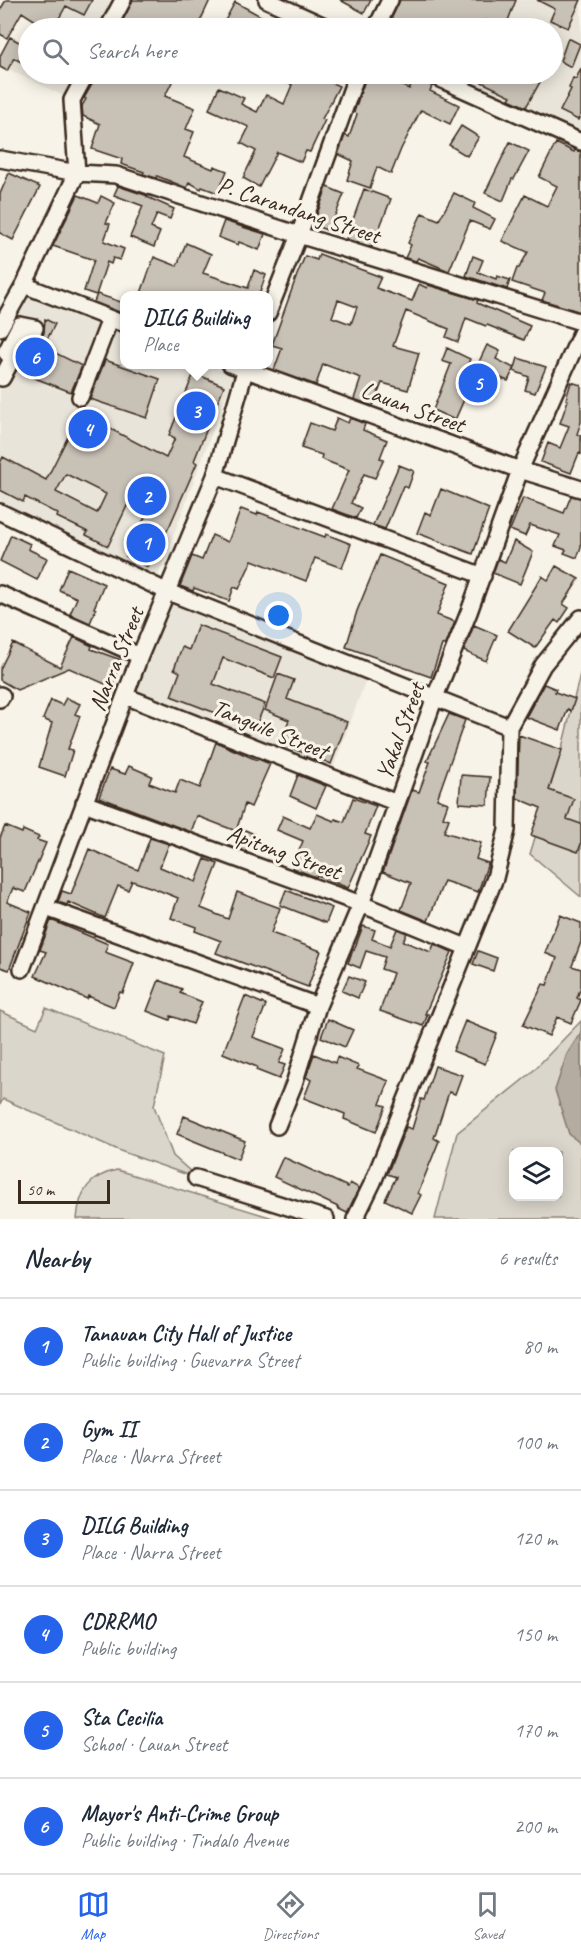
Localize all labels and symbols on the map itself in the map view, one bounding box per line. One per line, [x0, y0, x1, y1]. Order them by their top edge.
street label: P. Carandang Street [214, 170, 386, 251]
pin: 6 [15, 334, 54, 380]
pin: 5 [458, 360, 498, 406]
street label: Lauan Street [357, 374, 471, 440]
pin: 3 [176, 388, 216, 434]
pin: 4 [68, 406, 107, 452]
pin: 2 [128, 474, 166, 518]
pin: 1 [126, 520, 166, 566]
street label: Narra Street [82, 601, 151, 715]
your location [264, 601, 293, 630]
street label: Yakal Street [369, 677, 432, 784]
street label: Tanguile Street [208, 692, 335, 767]
street label: Apitong Street [223, 818, 347, 887]
scale bar [18, 1177, 110, 1204]

